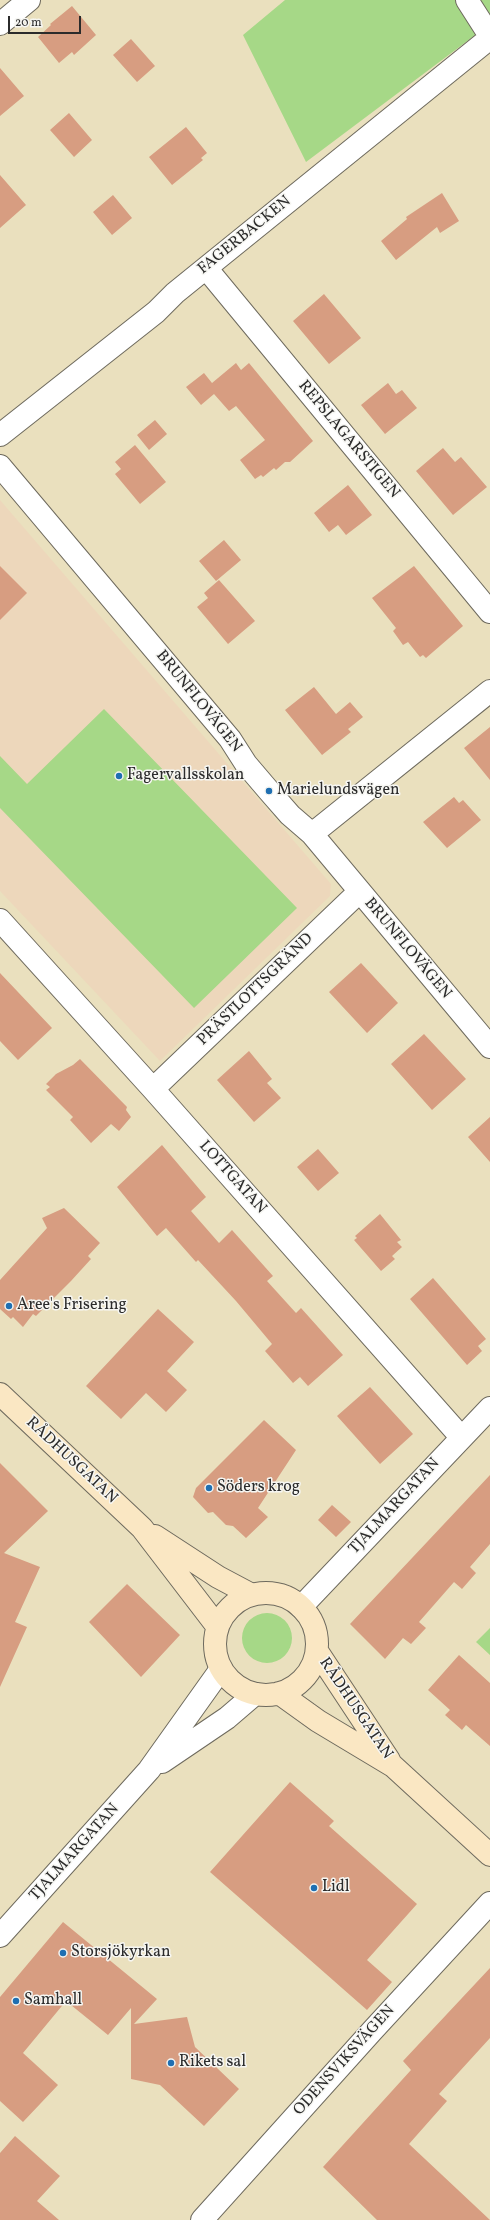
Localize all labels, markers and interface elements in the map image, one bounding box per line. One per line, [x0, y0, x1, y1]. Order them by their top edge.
scale bar [10, 8, 83, 34]
text: 20 m [15, 15, 42, 31]
street label: FAGERBACKEN [194, 193, 296, 279]
street label: REPSLAGARSTIGEN [293, 377, 403, 503]
street label: BRUNFLOVÄGEN [151, 647, 245, 757]
place label: Fagervallsskolan [127, 766, 244, 786]
marker: Fagervallsskolan [114, 771, 124, 781]
place label: Marielundsvägen [277, 781, 400, 801]
marker: Marielundsvägen [264, 786, 274, 796]
street label: BRUNFLOVÄGEN [359, 895, 455, 1003]
street label: PRÄSTLOTTSGRÄND [194, 930, 318, 1050]
street label: LOTTGATAN [194, 1137, 270, 1219]
place label: Aree's Frisering [17, 1296, 127, 1316]
marker: Aree's Frisering [4, 1301, 14, 1311]
street label: RÅDHUSGATAN [21, 1414, 121, 1508]
street label: TJALMARGATAN [345, 1455, 445, 1559]
place label: Söders krog [217, 1478, 300, 1498]
marker: Söders krog [204, 1483, 214, 1493]
street label: RÅDHUSGATAN [314, 1655, 396, 1763]
street label: TJALMARGATAN [26, 1800, 124, 1906]
place label: Lidl [322, 1878, 350, 1898]
marker: Lidl [309, 1883, 319, 1893]
place label: Storsjökyrkan [71, 1943, 171, 1963]
marker: Storsjökyrkan [58, 1948, 68, 1958]
place label: Samhall [24, 1991, 82, 2011]
marker: Samhall [11, 1996, 21, 2006]
street label: ODENSVIKSVÄGEN [290, 2002, 400, 2120]
place label: Rikets sal [179, 2053, 246, 2073]
marker: Rikets sal [166, 2058, 176, 2068]

